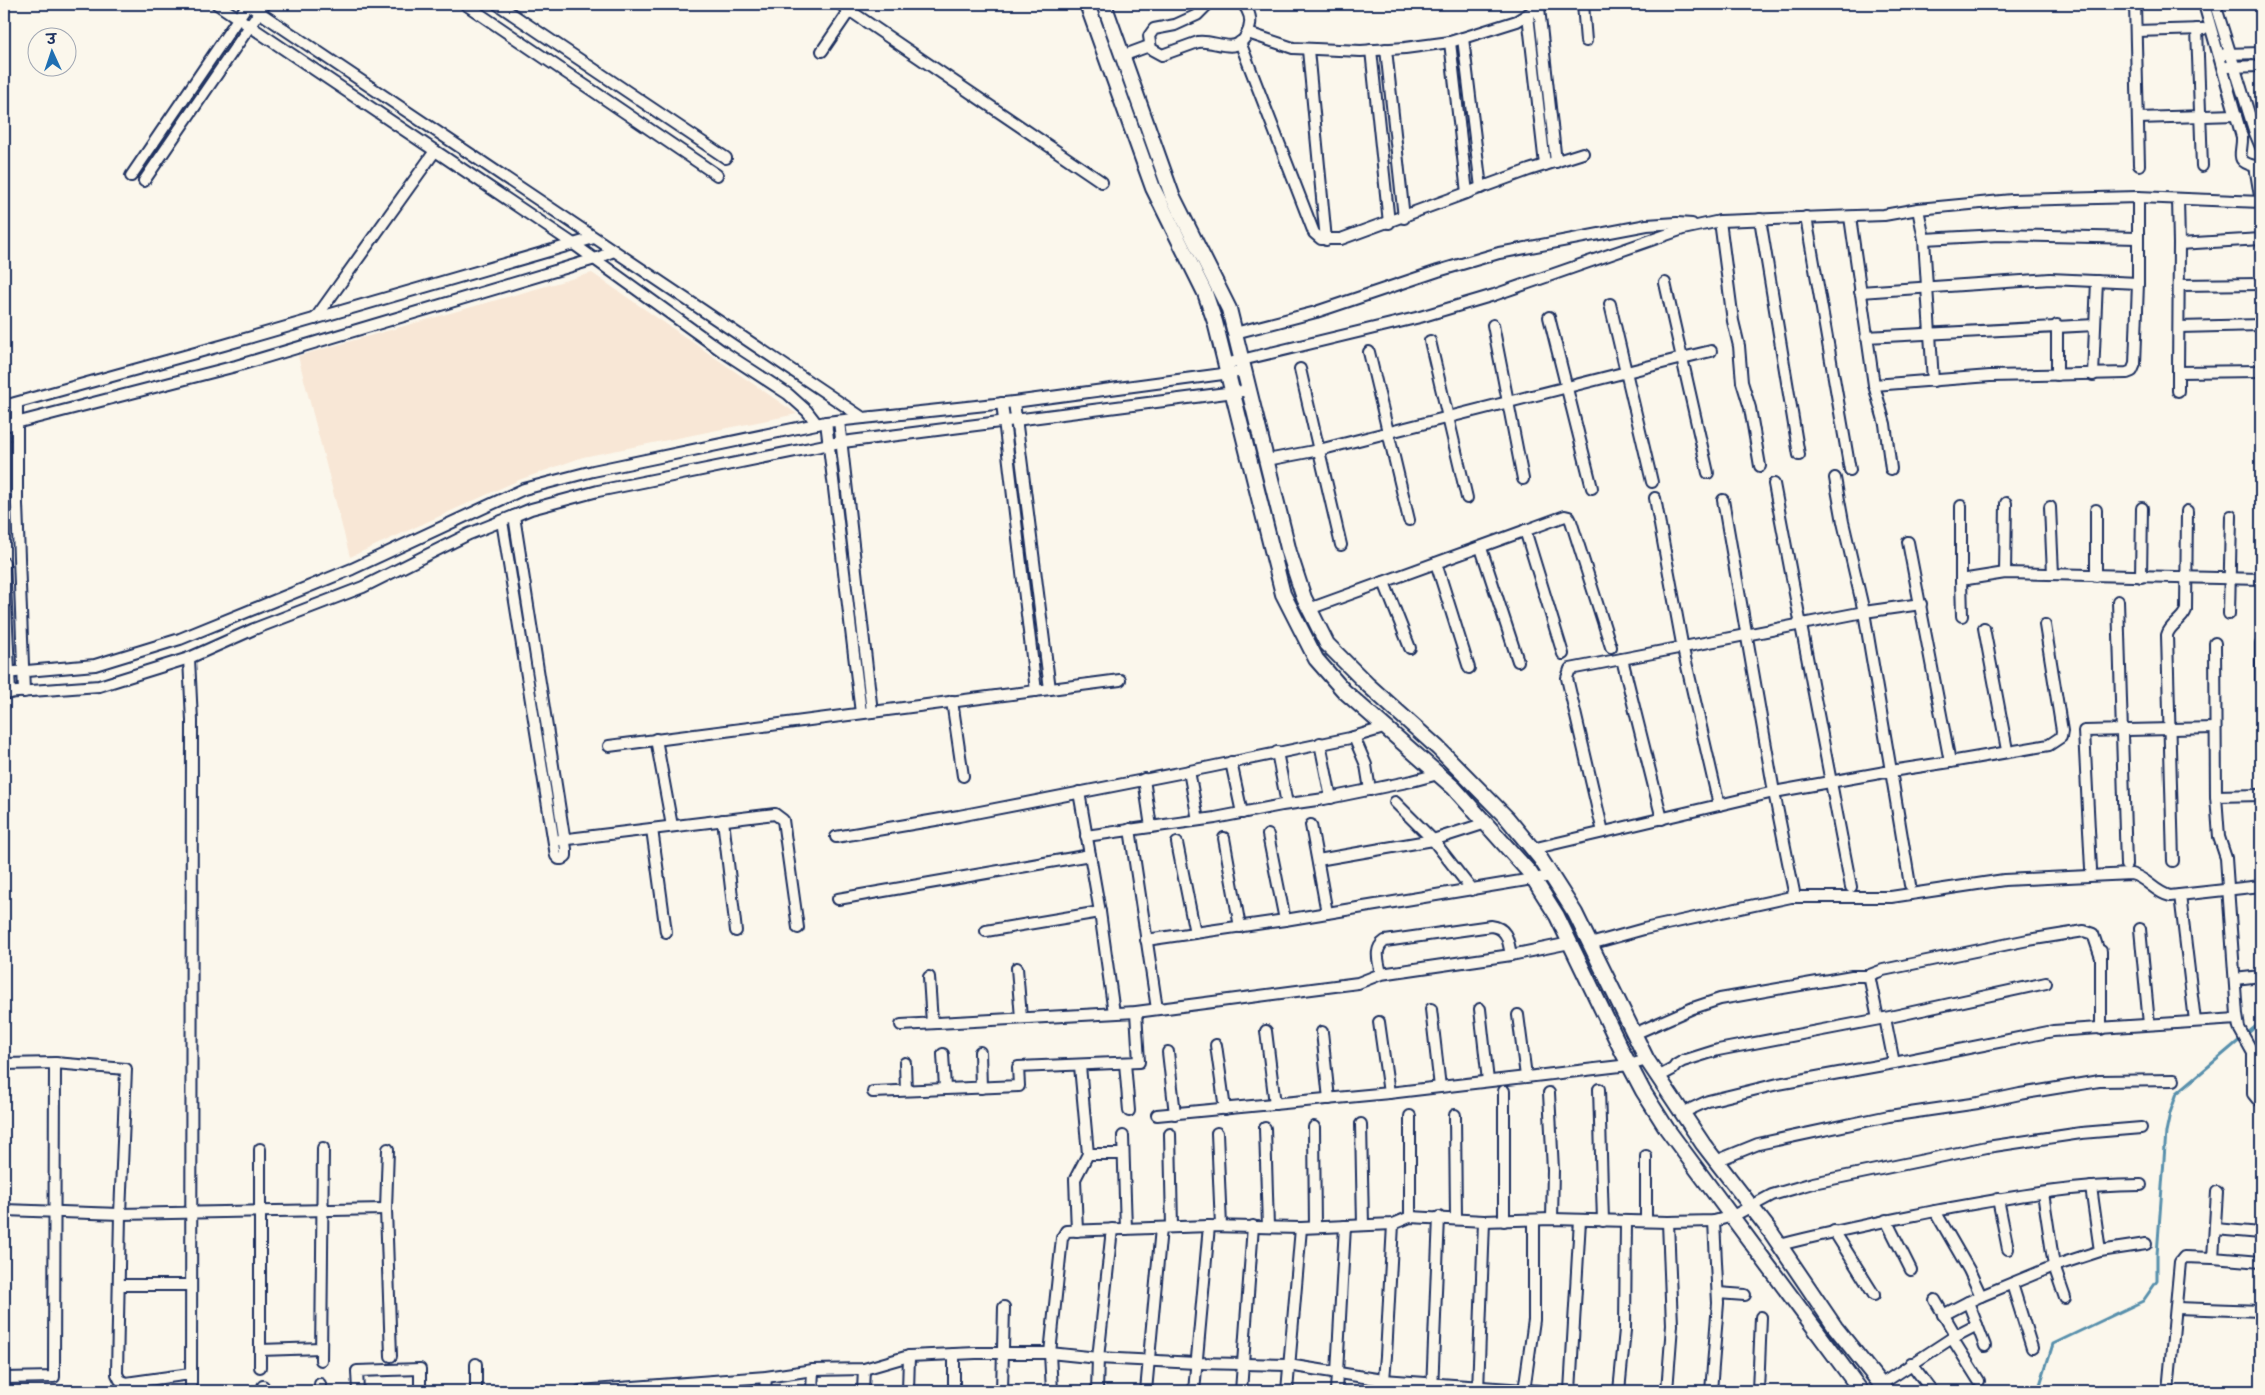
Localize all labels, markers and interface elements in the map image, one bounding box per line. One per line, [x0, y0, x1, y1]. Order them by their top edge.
north arrow [28, 28, 78, 78]
text: उ [44, 31, 58, 48]

